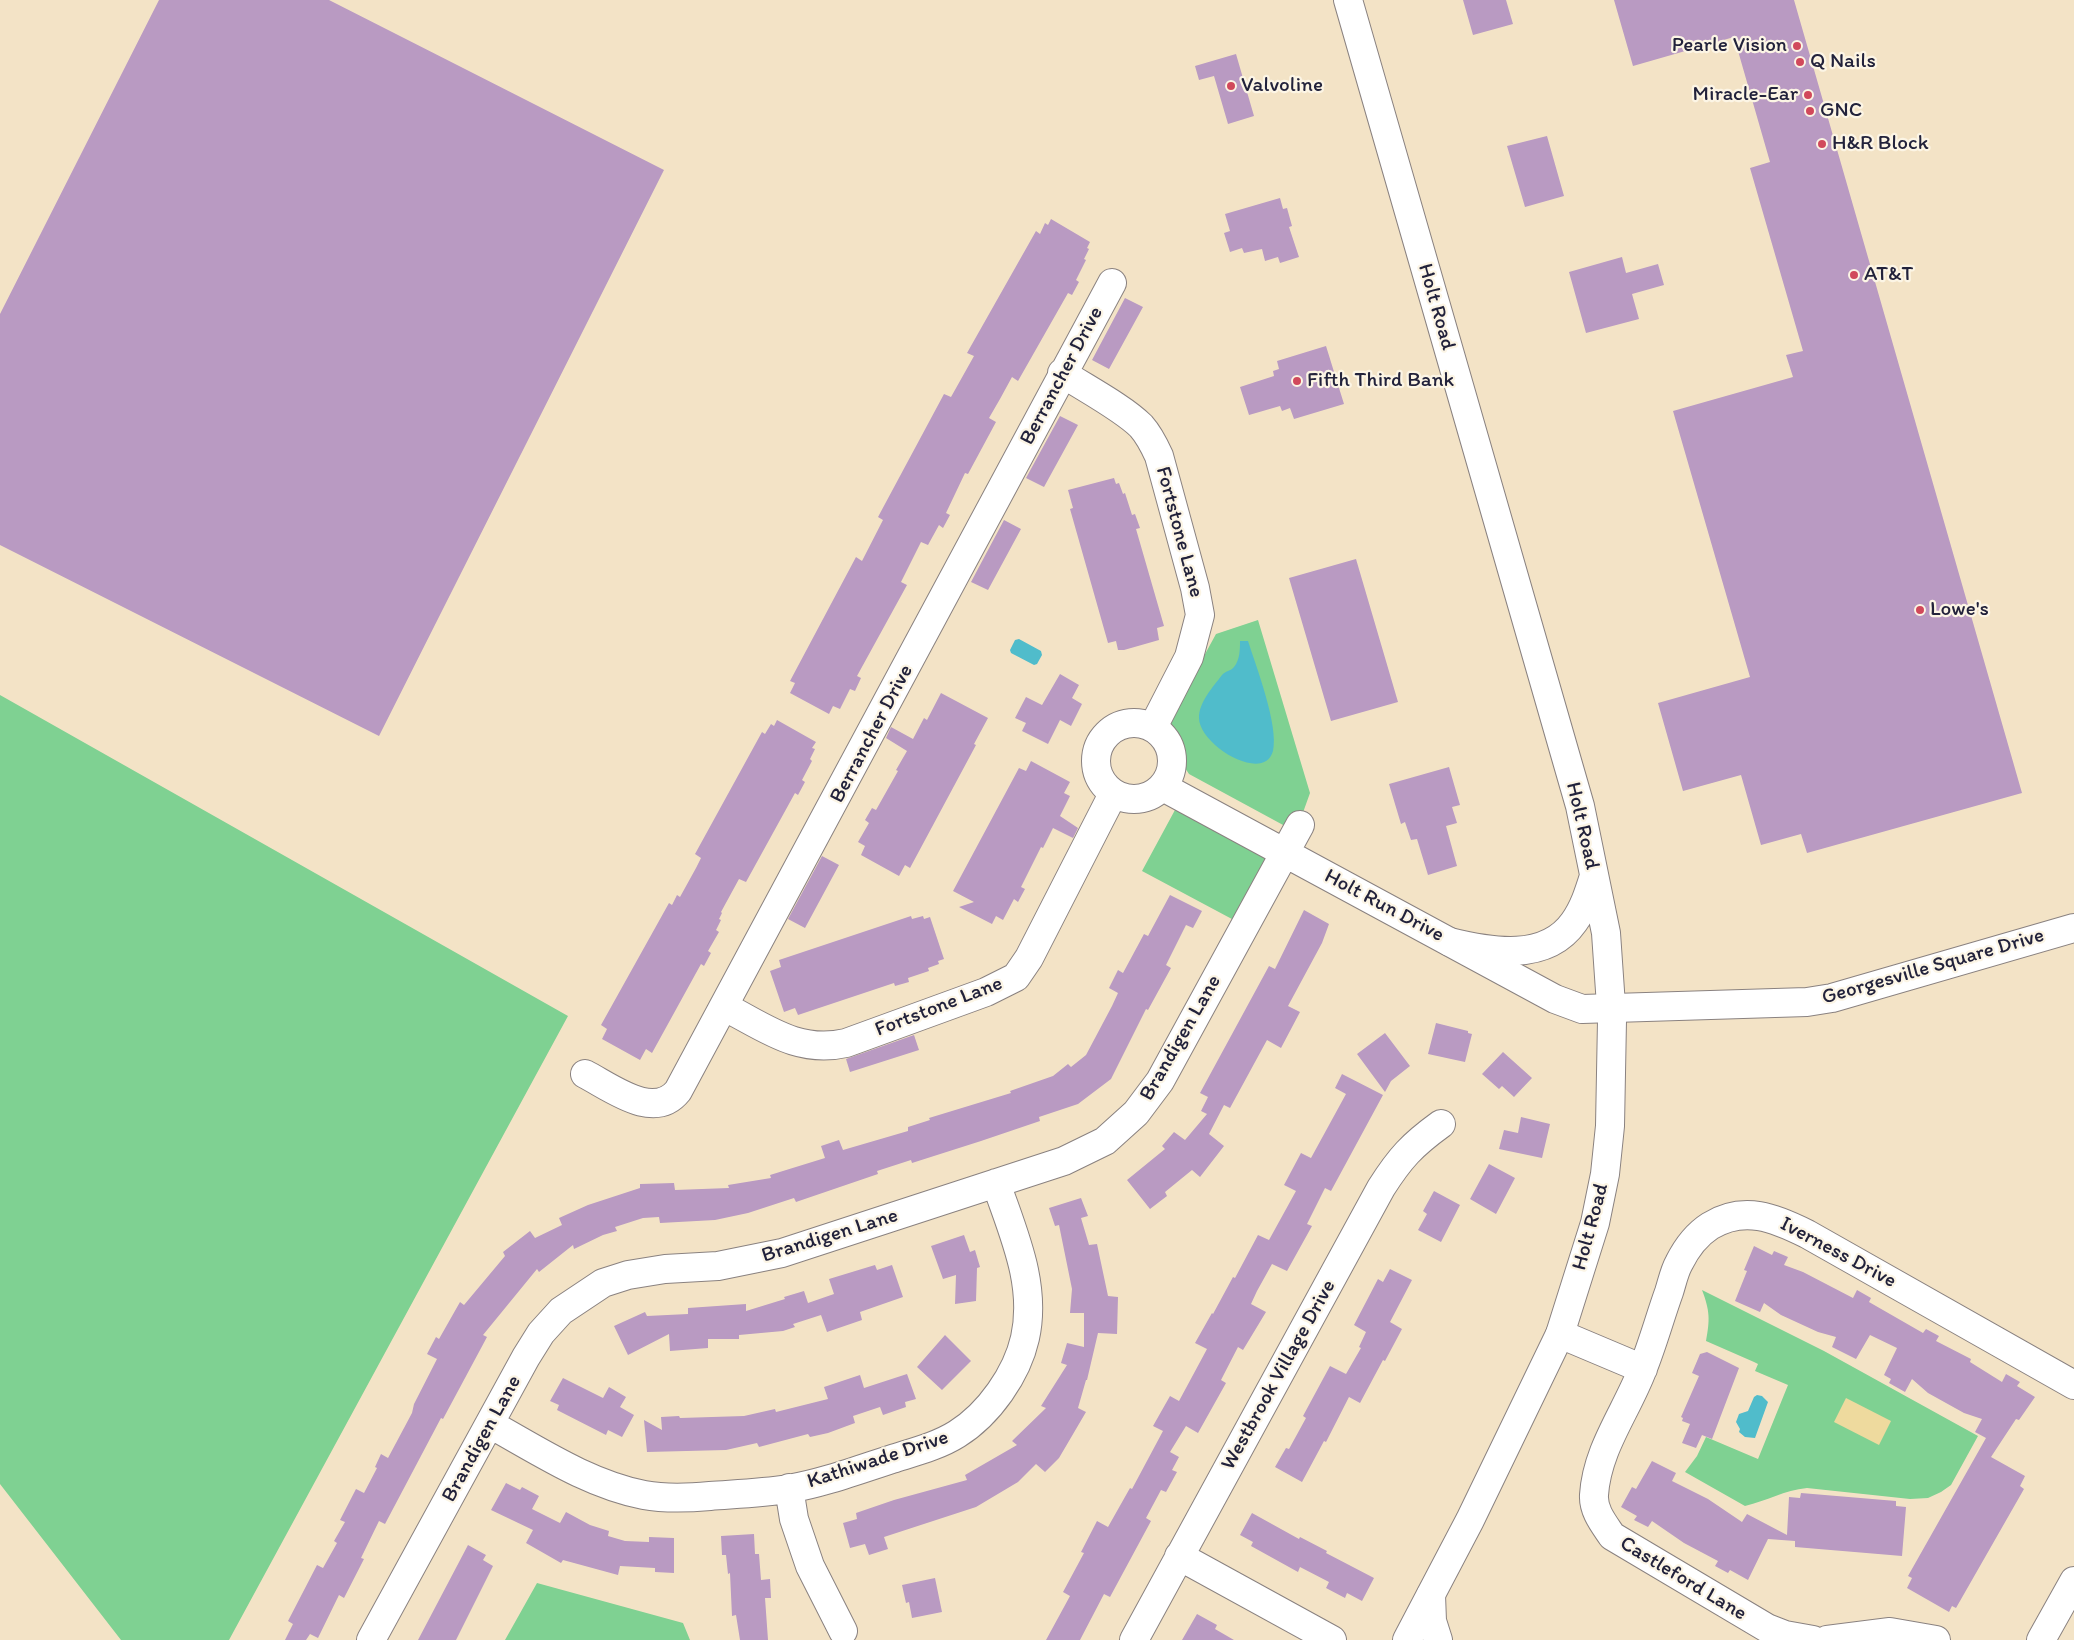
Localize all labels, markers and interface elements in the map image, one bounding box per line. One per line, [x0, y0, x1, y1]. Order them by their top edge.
place label: Pearle Vision [1672, 33, 1787, 59]
marker: Pearle Vision [1791, 40, 1803, 52]
place label: Q Nails [1810, 49, 1876, 75]
marker: Q Nails [1794, 56, 1806, 68]
place label: Valvoline [1241, 73, 1323, 99]
marker: Valvoline [1225, 80, 1237, 92]
place label: Miracle-Ear [1693, 82, 1798, 108]
marker: Miracle-Ear [1802, 89, 1814, 101]
place label: GNC [1820, 98, 1862, 124]
marker: GNC [1804, 105, 1816, 117]
place label: H&R Block [1832, 131, 1929, 157]
marker: H&R Block [1816, 138, 1828, 150]
street label: Holt Road [1412, 261, 1460, 353]
place label: AT&T [1864, 262, 1913, 288]
marker: AT&T [1848, 269, 1860, 281]
street label: Berrancher Drive [1015, 302, 1109, 450]
place label: Fifth Third Bank [1307, 368, 1454, 394]
marker: Fifth Third Bank [1291, 375, 1303, 387]
street label: Fortstone Lane [1149, 464, 1209, 600]
place label: Lowe's [1930, 597, 1989, 623]
marker: Lowe's [1914, 604, 1926, 616]
street label: Berrancher Drive [825, 660, 919, 808]
street label: Holt Road [1560, 780, 1604, 872]
street label: Holt Run Drive [1320, 864, 1448, 948]
street label: Georgesville Square Drive [1819, 923, 2047, 1011]
street label: Fortstone Lane [872, 971, 1006, 1043]
street label: Brandigen Lane [1135, 971, 1227, 1105]
street label: Holt Road [1567, 1181, 1615, 1273]
street label: Brandigen Lane [759, 1203, 901, 1269]
street label: Iverness Drive [1776, 1212, 1900, 1294]
street label: Westbrook Village Drive [1216, 1276, 1342, 1474]
street label: Brandigen Lane [437, 1371, 527, 1507]
street label: Kathiwade Drive [804, 1425, 952, 1495]
street label: Castleford Lane [1615, 1531, 1751, 1627]

